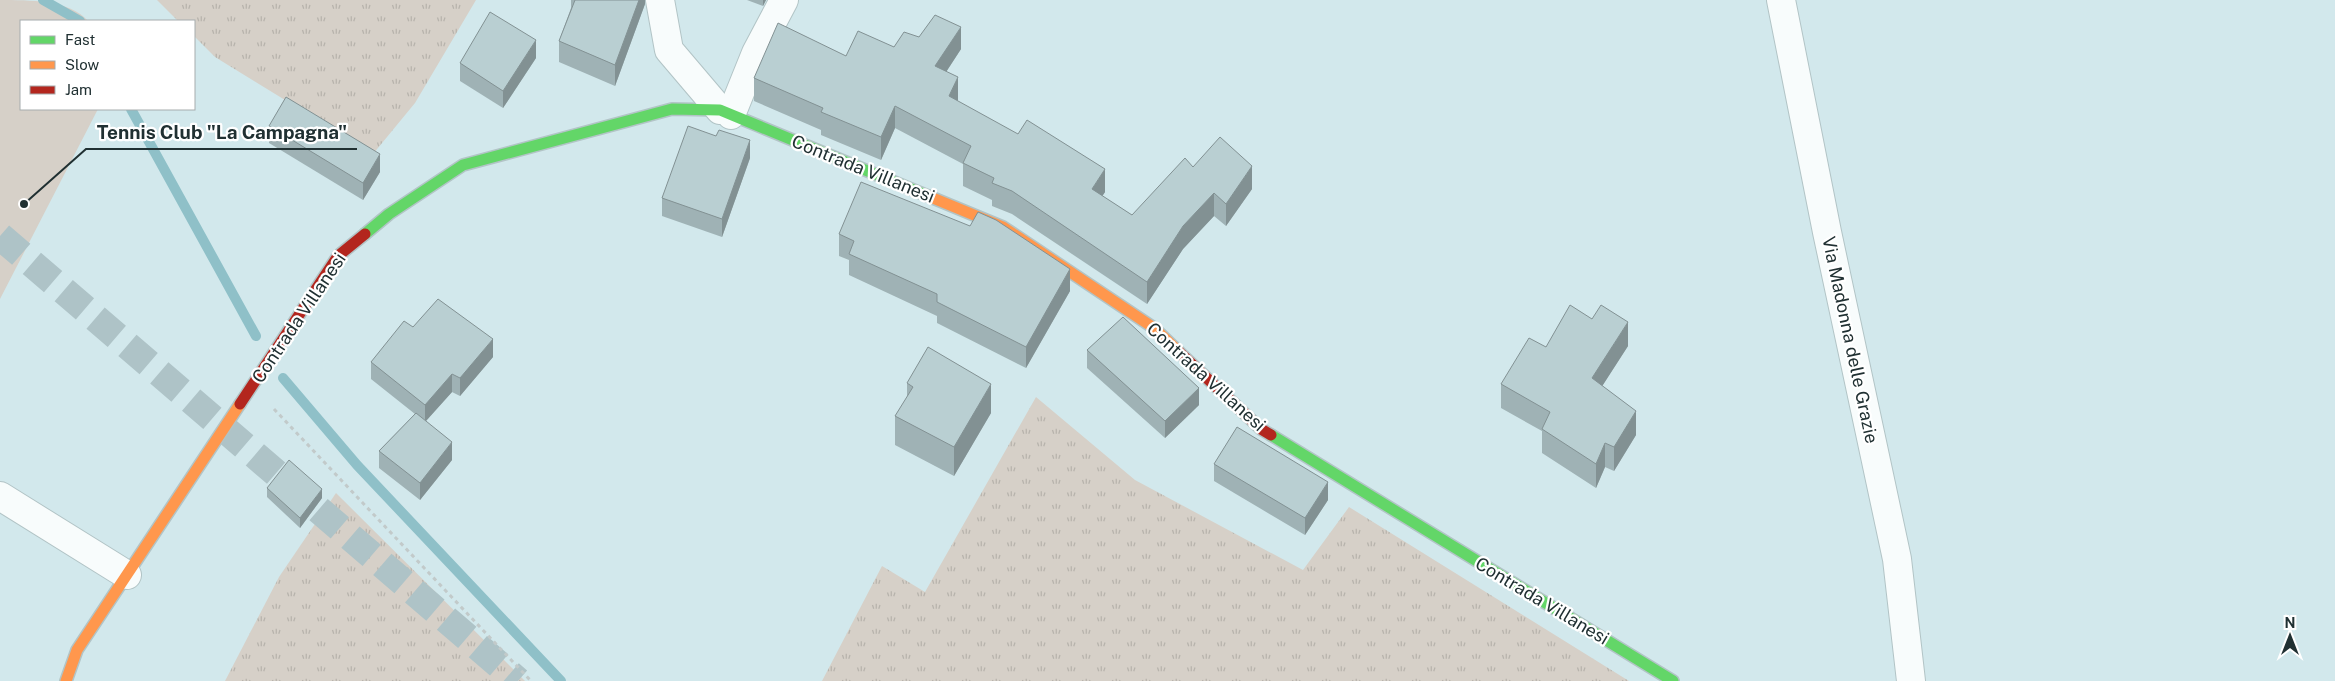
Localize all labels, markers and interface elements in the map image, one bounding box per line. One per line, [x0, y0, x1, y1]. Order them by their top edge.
legend [20, 20, 195, 110]
text: Fast [65, 31, 95, 48]
text: Slow [65, 56, 100, 73]
text: Jam [65, 81, 92, 98]
callout: Tennis Club "La Campagna" [86, 115, 357, 149]
text: Tennis Club "La Campagna" [97, 121, 347, 143]
street label: Contrada Villanesi [789, 130, 938, 207]
street label: Via Madonna delle Grazie [1818, 234, 1883, 445]
street label: Contrada Villanesi [247, 249, 350, 387]
street label: Contrada Villanesi [1143, 318, 1270, 435]
street label: Contrada Villanesi [1472, 552, 1613, 649]
north arrow [2265, 611, 2315, 661]
text: N [2285, 615, 2295, 631]

